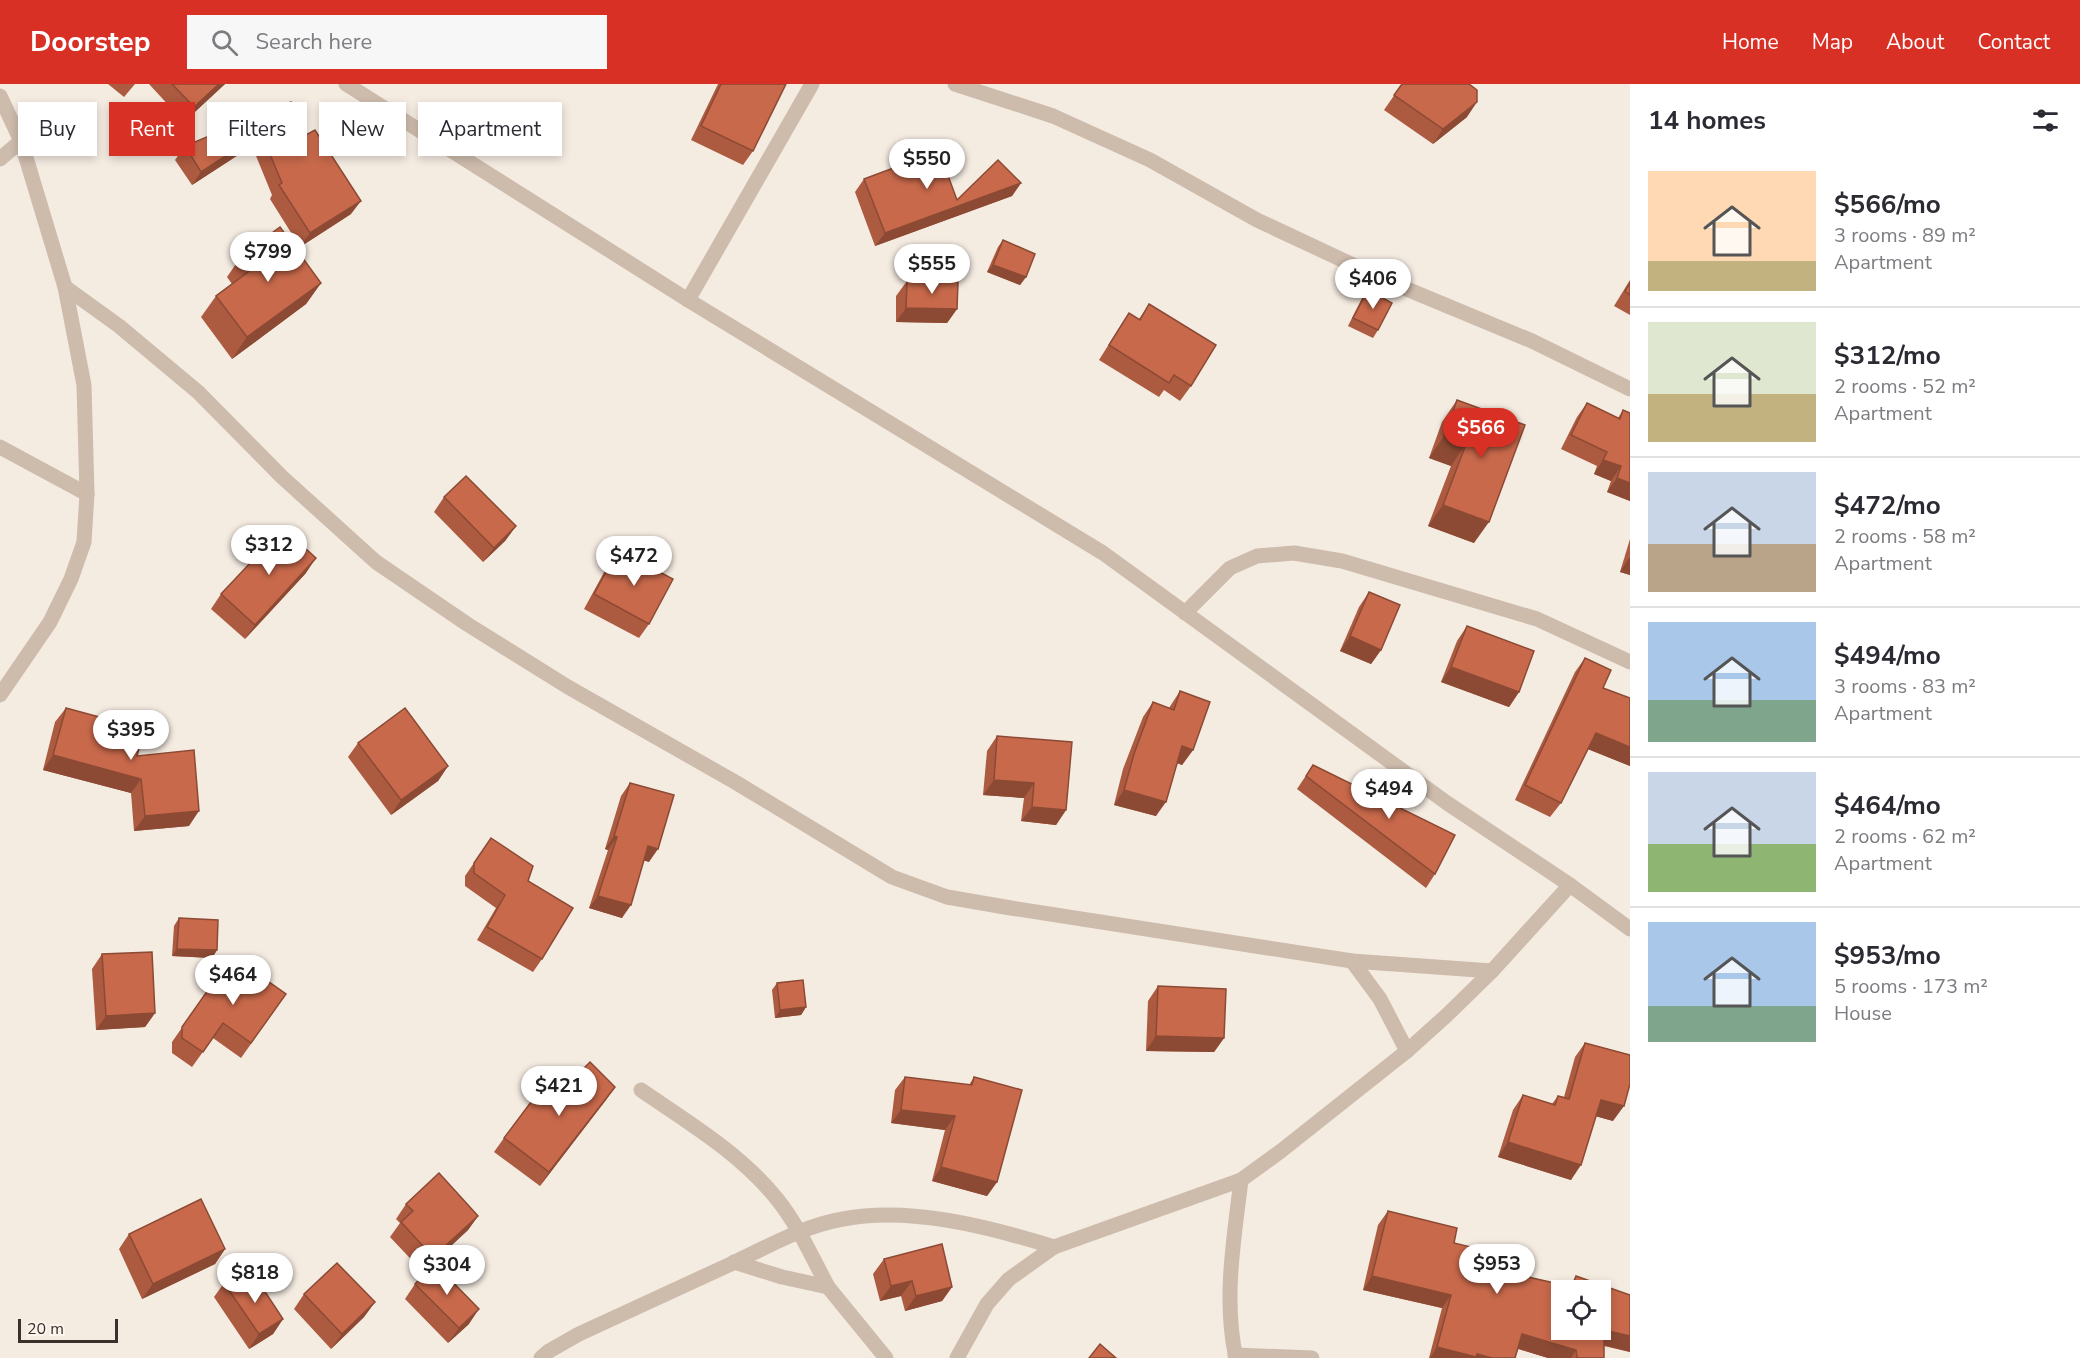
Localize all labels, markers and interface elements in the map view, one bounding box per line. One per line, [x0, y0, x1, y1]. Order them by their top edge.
search box [187, 15, 607, 69]
text: Doorstep [30, 23, 151, 61]
icon: search [208, 26, 241, 59]
text: Search here [256, 27, 372, 57]
text: Home [1722, 28, 1779, 56]
text: Map [1812, 28, 1853, 56]
text: About [1886, 28, 1944, 56]
text: Contact [1977, 28, 2050, 56]
chip: Buy [18, 102, 97, 156]
chip: Rent [109, 102, 195, 156]
chip: Filters [207, 102, 307, 156]
chip: New [319, 102, 406, 156]
chip: Apartment [418, 102, 562, 156]
text: 14 homes [1648, 103, 1766, 138]
icon: filters [2029, 104, 2062, 137]
pin: $550 [891, 139, 963, 190]
text: $550 [903, 145, 951, 172]
text: $566/mo [1834, 187, 1941, 222]
icon: home [1696, 195, 1768, 267]
text: 3 rooms · 89 m² [1834, 222, 1976, 249]
pin: $799 [232, 232, 304, 283]
text: $799 [244, 238, 292, 265]
pin: $555 [896, 244, 968, 295]
text: Apartment [1834, 249, 1932, 276]
text: $555 [908, 250, 956, 277]
pin: $406 [1337, 259, 1409, 310]
text: $406 [1349, 265, 1397, 292]
text: $312/mo [1834, 338, 1941, 373]
icon: home [1696, 346, 1768, 418]
text: 2 rooms · 52 m² [1834, 373, 1976, 400]
text: Apartment [1834, 400, 1932, 427]
pin: $566 [1445, 408, 1517, 459]
text: $566 [1457, 414, 1505, 441]
text: $472/mo [1834, 488, 1941, 523]
icon: home [1696, 496, 1768, 568]
text: 2 rooms · 58 m² [1834, 523, 1976, 550]
pin: $312 [233, 525, 305, 576]
text: $312 [245, 531, 293, 558]
pin: $472 [598, 536, 670, 587]
text: $472 [610, 542, 658, 569]
text: Apartment [1834, 550, 1932, 577]
text: $494/mo [1834, 638, 1941, 673]
icon: home [1696, 646, 1768, 718]
text: 3 rooms · 83 m² [1834, 673, 1976, 700]
text: Apartment [1834, 700, 1932, 727]
pin: $395 [95, 710, 167, 761]
text: $395 [107, 716, 155, 743]
pin: $494 [1353, 769, 1425, 820]
text: $494 [1365, 775, 1413, 802]
text: $464/mo [1834, 788, 1941, 823]
icon: home [1696, 796, 1768, 868]
text: 2 rooms · 62 m² [1834, 823, 1976, 850]
text: Apartment [1834, 850, 1932, 877]
text: $953/mo [1834, 938, 1941, 973]
icon: home [1696, 946, 1768, 1018]
pin: $464 [197, 955, 269, 1006]
text: $464 [209, 961, 257, 988]
text: 5 rooms · 173 m² [1834, 973, 1988, 1000]
text: House [1834, 1000, 1892, 1027]
pin: $421 [523, 1066, 595, 1117]
text: $421 [535, 1072, 583, 1099]
pin: $953 [1461, 1244, 1533, 1295]
pin: $304 [411, 1245, 483, 1296]
text: $953 [1473, 1250, 1521, 1277]
text: $304 [423, 1251, 471, 1278]
pin: $818 [219, 1253, 291, 1304]
text: $818 [231, 1259, 279, 1286]
map controls [1551, 1280, 1611, 1340]
button: locate [1551, 1280, 1611, 1340]
scale bar [18, 1316, 118, 1344]
text: 20 m [27, 1318, 64, 1340]

